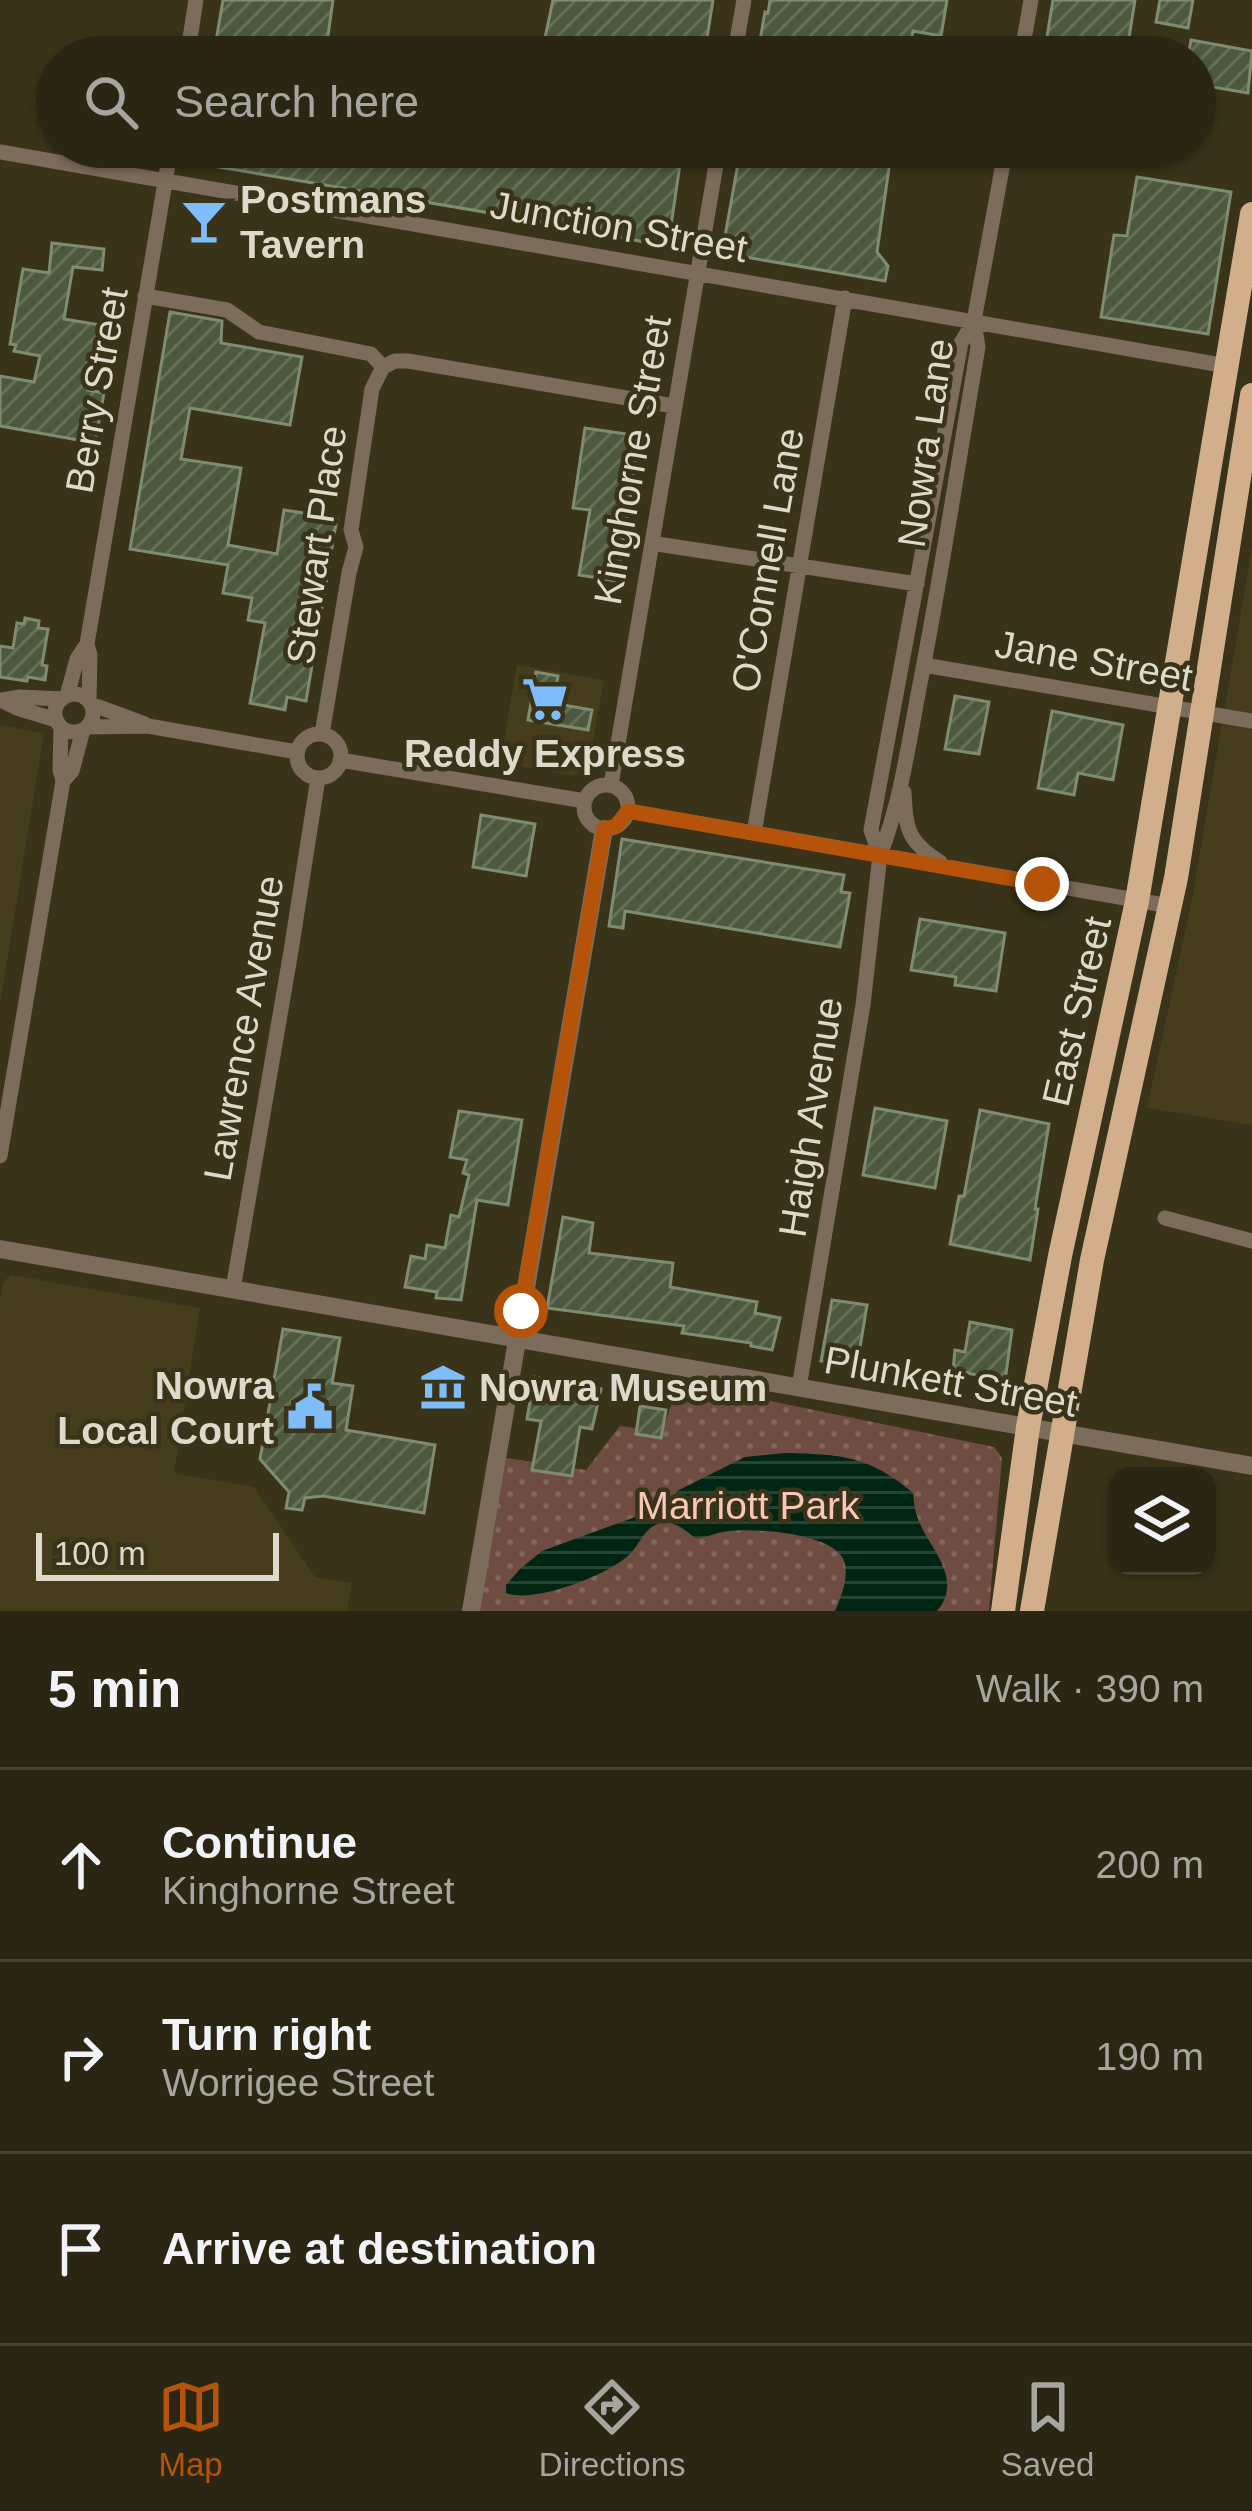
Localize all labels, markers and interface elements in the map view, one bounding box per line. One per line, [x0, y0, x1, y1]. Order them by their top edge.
search box [36, 36, 1216, 168]
icon: search [78, 69, 144, 135]
text: Search here [174, 76, 419, 127]
place label: Postmans Tavern [240, 178, 426, 266]
street label: Junction Street [487, 183, 751, 270]
bar icon: Postmans Tavern [179, 196, 229, 246]
street label: Berry Street [57, 284, 136, 496]
street label: Kinghorne Street [586, 312, 679, 608]
street label: Nowra Lane [890, 336, 961, 550]
street label: Stewart Place [278, 423, 355, 667]
street label: O'Connell Lane [723, 425, 812, 696]
street label: Jane Street [992, 622, 1196, 699]
supermarket icon: Reddy Express [520, 674, 570, 724]
place label: Reddy Express [404, 732, 686, 775]
route end [1015, 857, 1069, 911]
street label: Lawrence Avenue [195, 872, 292, 1184]
street label: East Street [1034, 912, 1119, 1110]
street label: Haigh Avenue [770, 994, 851, 1240]
route start [494, 1284, 548, 1338]
street label: Plunkett Street [821, 1338, 1081, 1425]
museum icon: Nowra Museum [418, 1362, 468, 1412]
place label: Nowra Local Court [57, 1364, 274, 1452]
place label: Nowra Museum [479, 1366, 767, 1409]
public building icon: Nowra Local Court [285, 1382, 335, 1432]
map controls [1108, 1467, 1216, 1575]
button: layers [1108, 1467, 1216, 1575]
park label: Marriott Park [636, 1484, 860, 1527]
scale bar [36, 1527, 279, 1580]
text: 100 m [54, 1535, 146, 1572]
text: 5 min [48, 1661, 181, 1718]
text: Walk · 390 m [976, 1667, 1204, 1710]
text: Continue [162, 1817, 357, 1868]
icon: ahead [48, 1832, 114, 1898]
text: 200 m [1096, 1843, 1204, 1886]
text: Kinghorne Street [162, 1869, 455, 1912]
text: Turn right [162, 2009, 371, 2060]
icon: right [48, 2024, 114, 2090]
text: 190 m [1096, 2035, 1204, 2078]
text: Worrigee Street [162, 2061, 434, 2104]
icon: arrive [48, 2216, 114, 2282]
text: Arrive at destination [162, 2223, 597, 2274]
tab: Map [158, 2374, 224, 2484]
tab: Directions [539, 2374, 686, 2484]
tab: Saved [1001, 2374, 1094, 2484]

